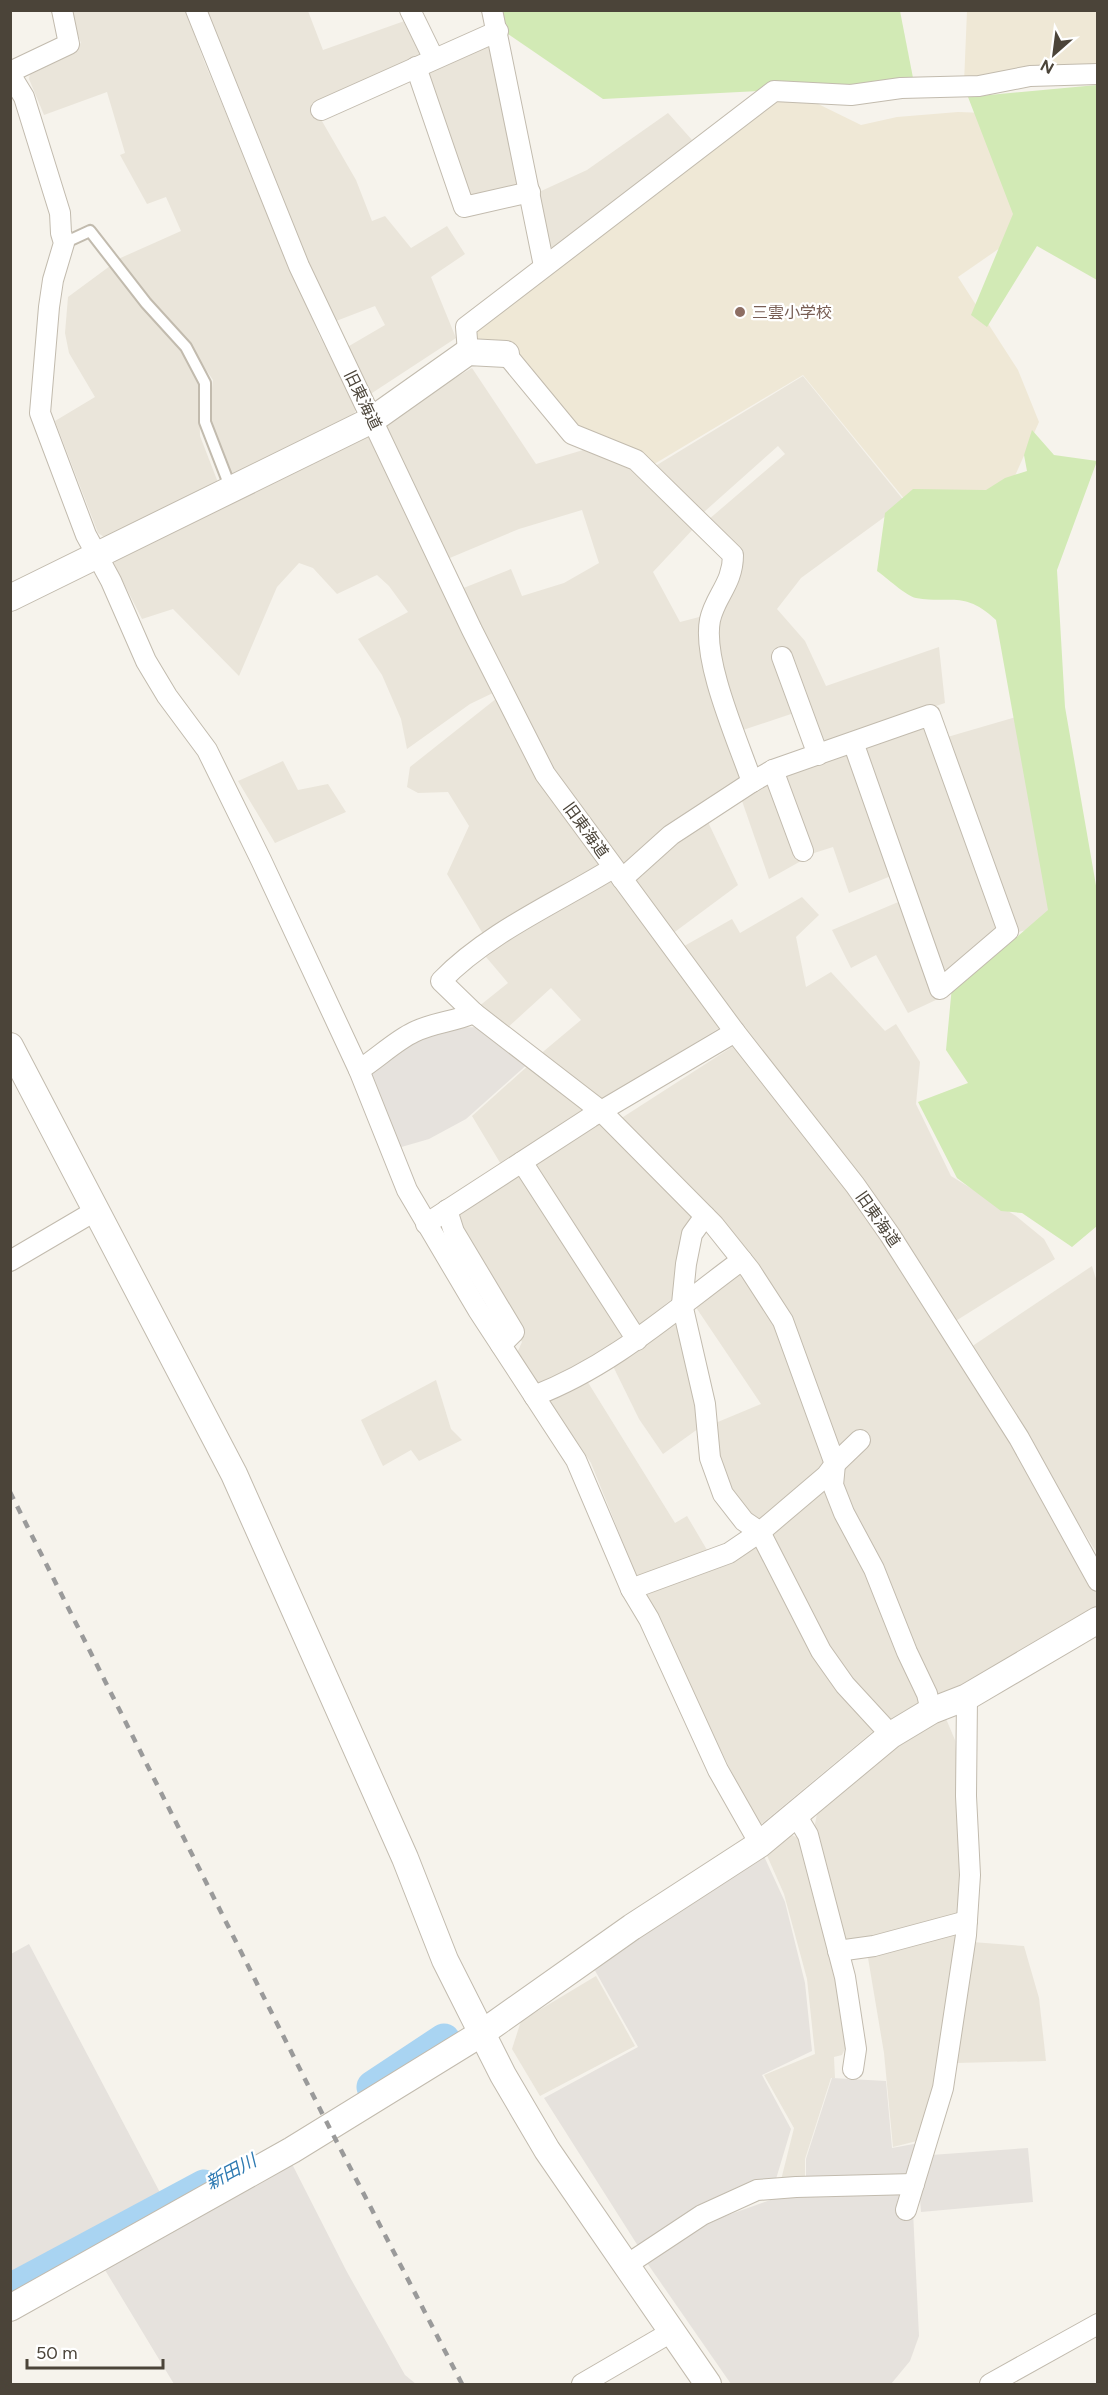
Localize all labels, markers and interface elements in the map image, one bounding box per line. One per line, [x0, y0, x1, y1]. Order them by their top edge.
north arrow [1024, 24, 1084, 84]
text: N [1037, 56, 1057, 78]
place label: 三雲小学校 [752, 303, 832, 322]
marker: 三雲小学校 [733, 305, 747, 319]
street label: 旧東海道 [340, 367, 386, 433]
street label: 旧東海道 [560, 799, 612, 861]
street label: 旧東海道 [852, 1187, 904, 1251]
water label: 新田川 [202, 2149, 262, 2194]
scale bar [27, 2332, 164, 2370]
text: 50 m [36, 2342, 78, 2364]

